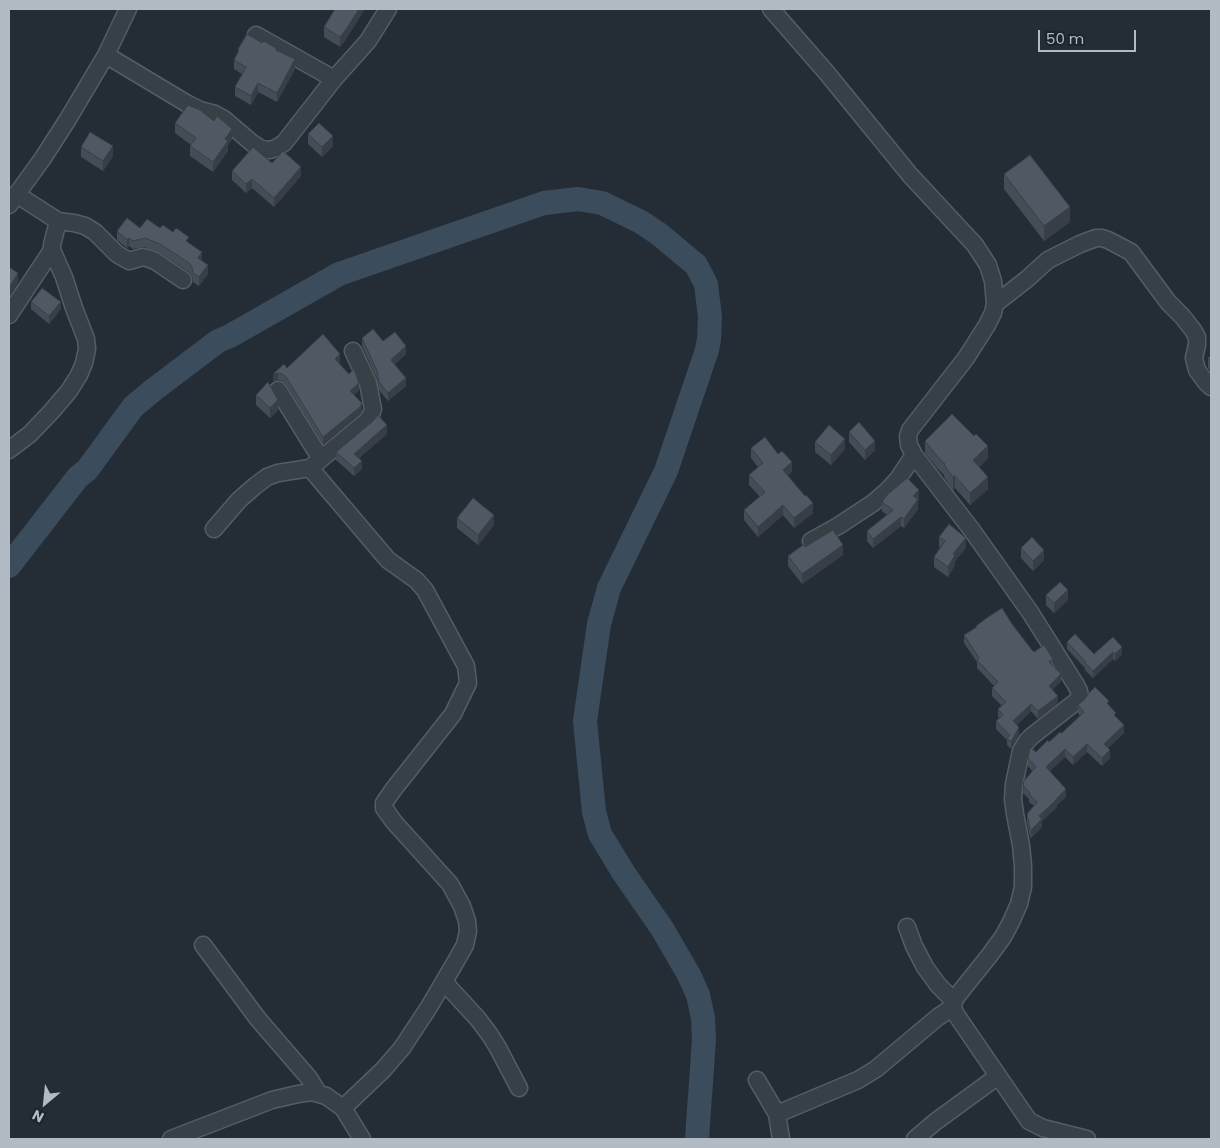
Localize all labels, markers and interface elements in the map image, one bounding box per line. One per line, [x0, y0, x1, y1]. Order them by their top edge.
scale bar [1040, 20, 1138, 52]
text: 50 m [1046, 28, 1084, 49]
north arrow [20, 1078, 70, 1128]
text: N [29, 1105, 47, 1128]

